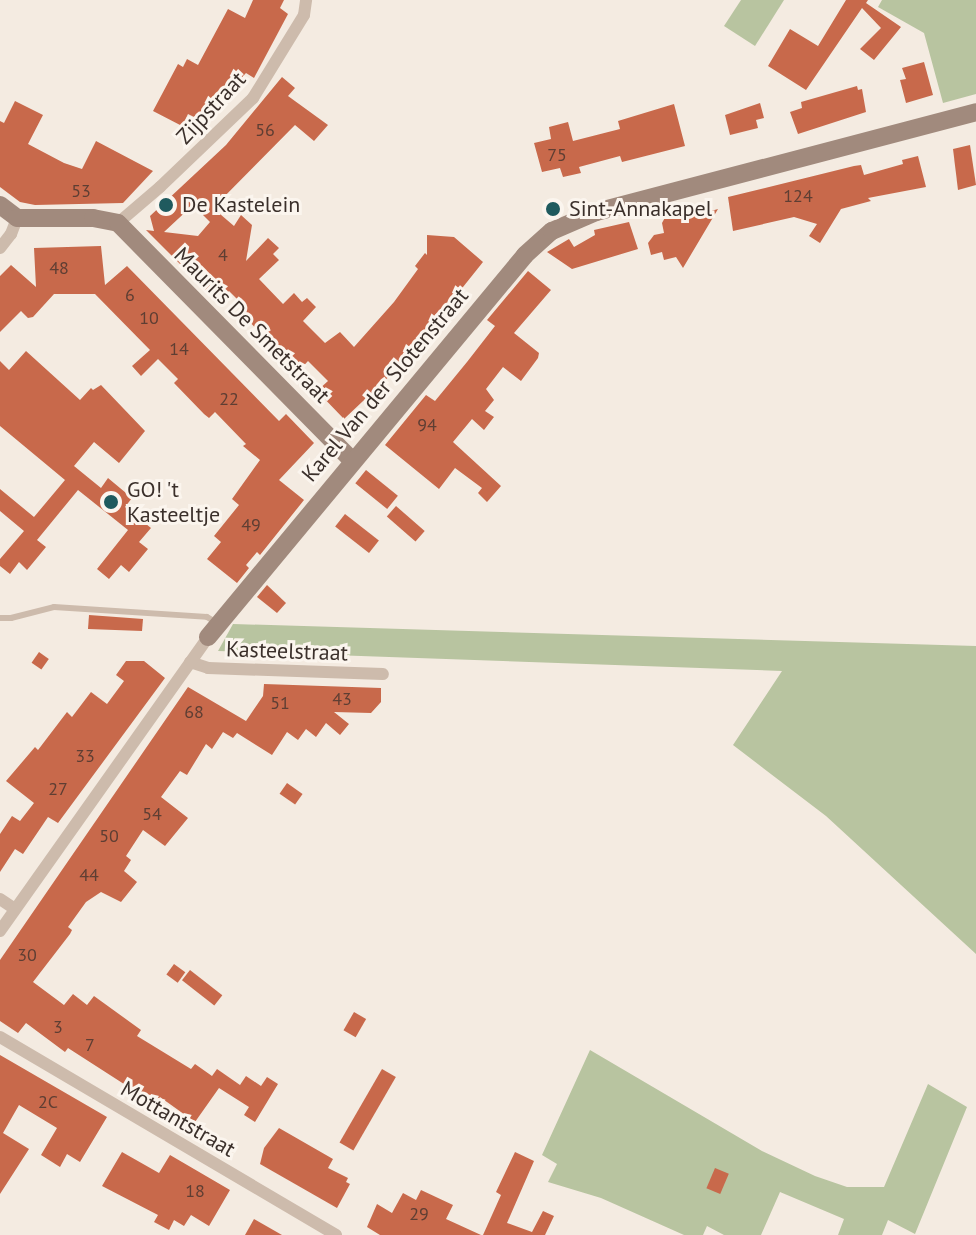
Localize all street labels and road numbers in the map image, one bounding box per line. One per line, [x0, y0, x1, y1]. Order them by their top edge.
street label: Zijpstraat [171, 66, 251, 150]
street label: Maurits De Smetstraat [169, 242, 335, 408]
street label: Karel Van der Slotenstraat [296, 283, 474, 487]
street label: Kasteelstraat [225, 636, 349, 666]
street label: Mottantstraat [116, 1076, 240, 1162]

